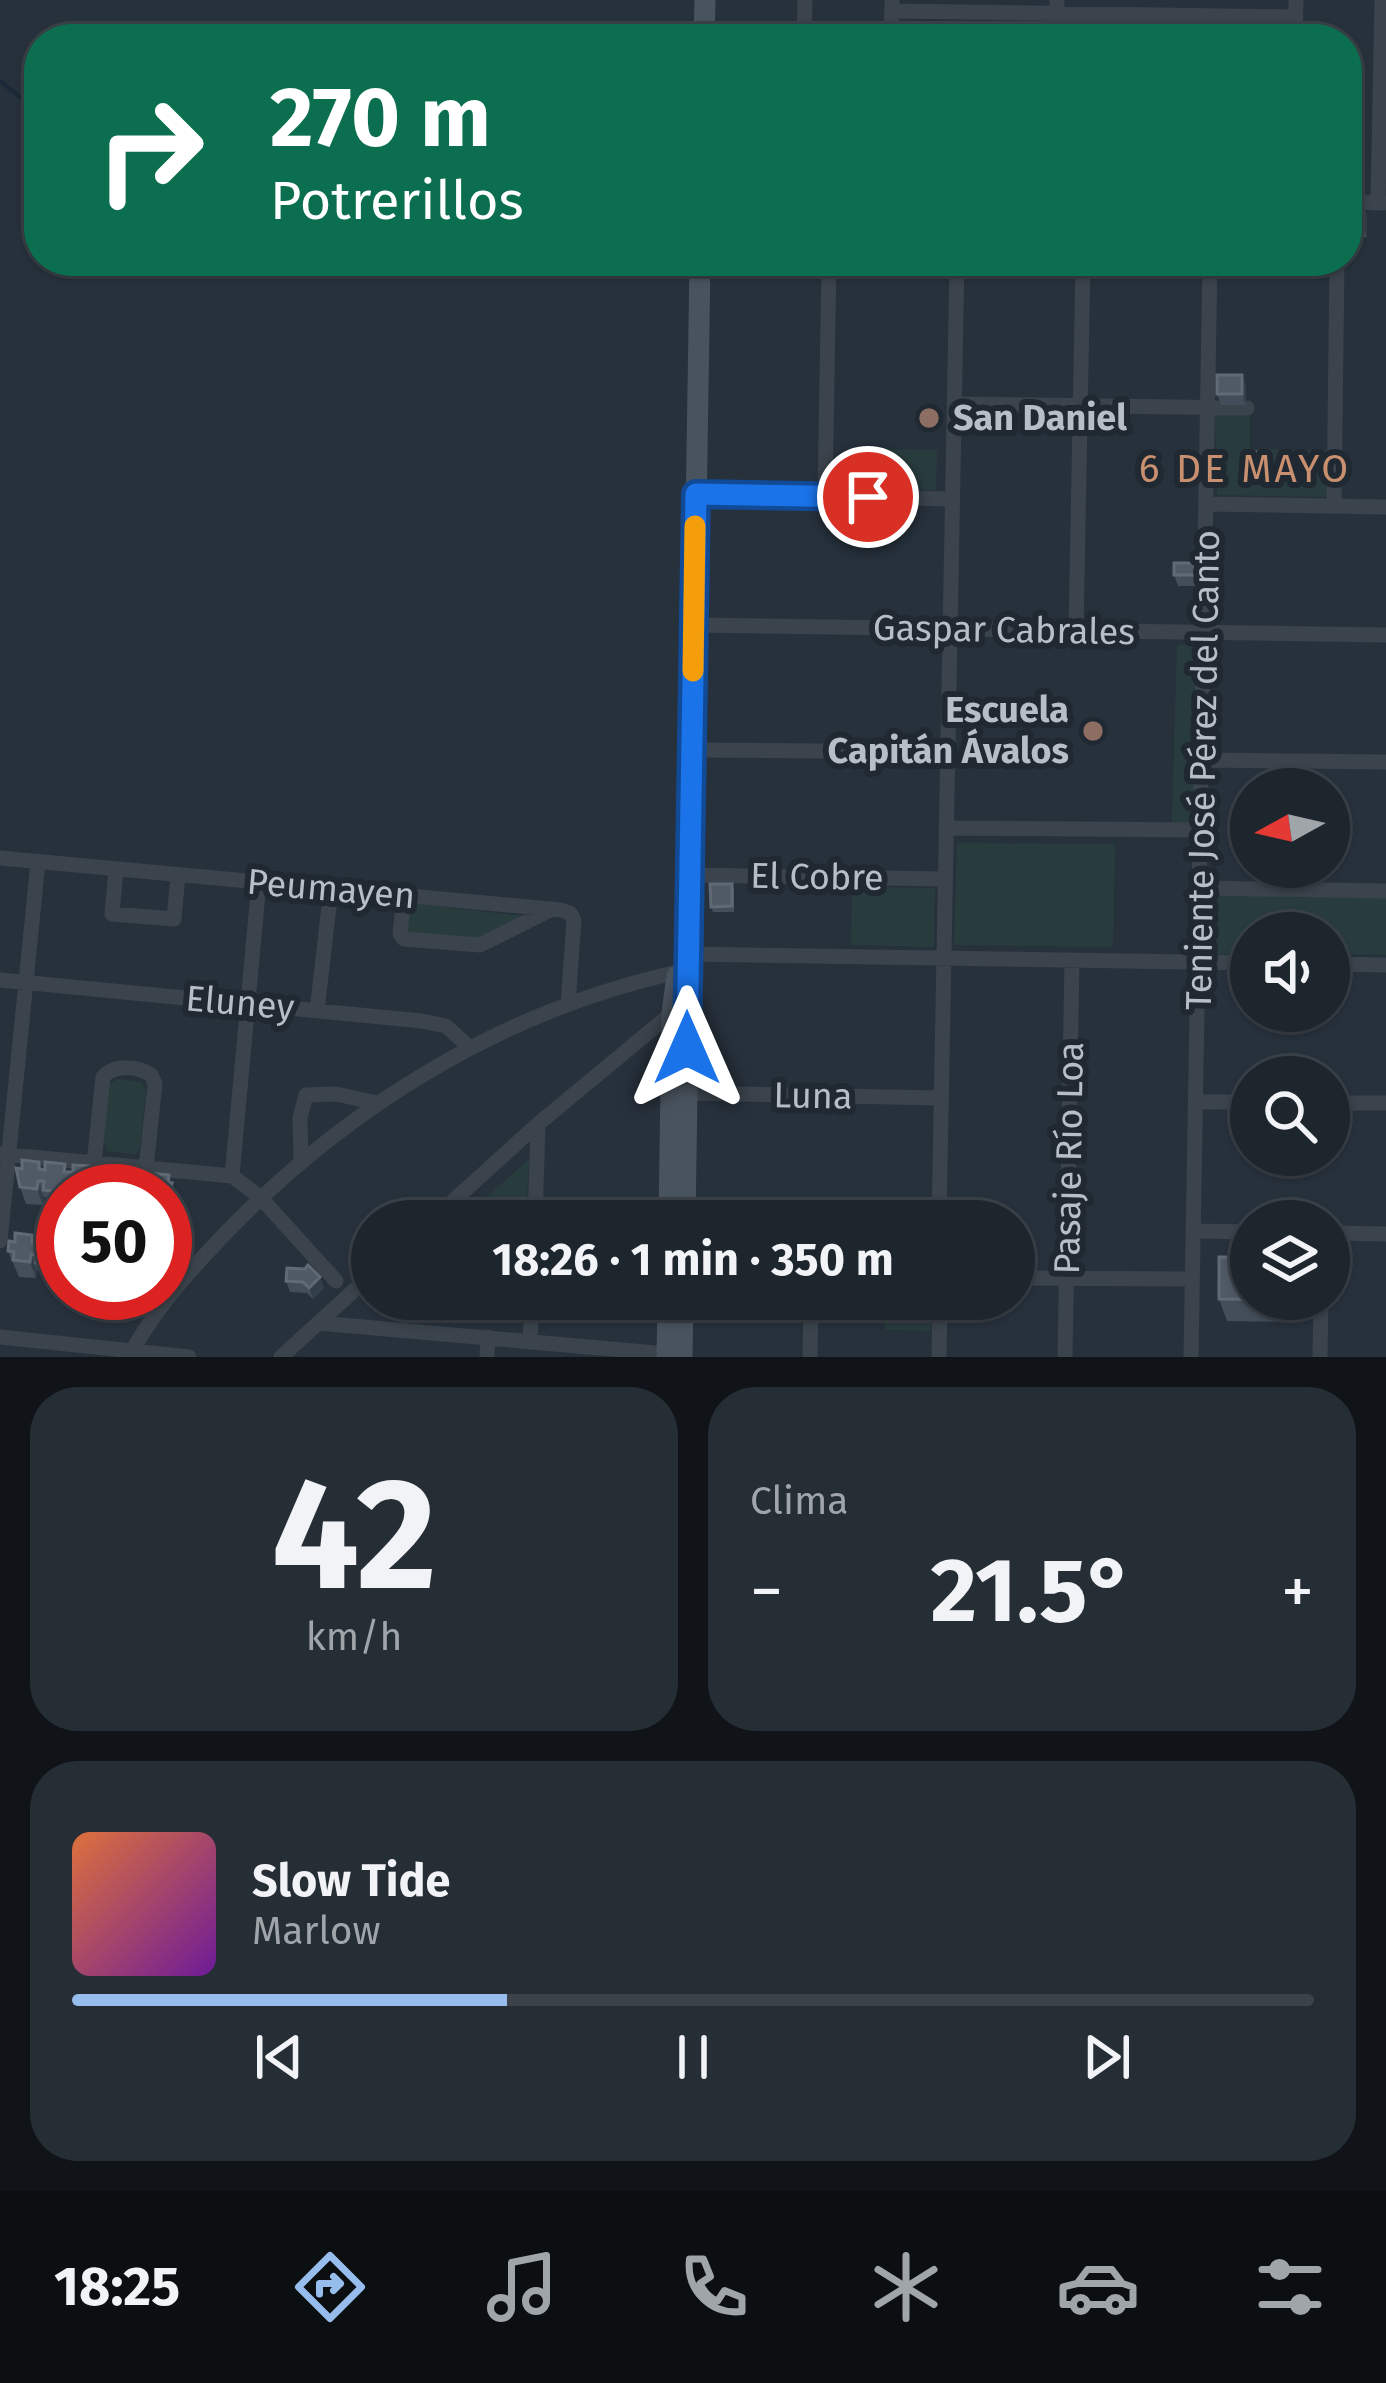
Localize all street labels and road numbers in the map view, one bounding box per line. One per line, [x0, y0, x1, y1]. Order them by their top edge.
street label: Teniente José Pérez del Canto [1177, 530, 1229, 1010]
street label: Gaspar Cabrales [873, 606, 1135, 654]
street label: El Cobre [750, 854, 884, 900]
street label: Peumayen [245, 860, 417, 918]
street label: Eluney [184, 976, 296, 1030]
street label: Pasaje Río Loa [1045, 1041, 1093, 1275]
street label: Luna [773, 1073, 853, 1119]

